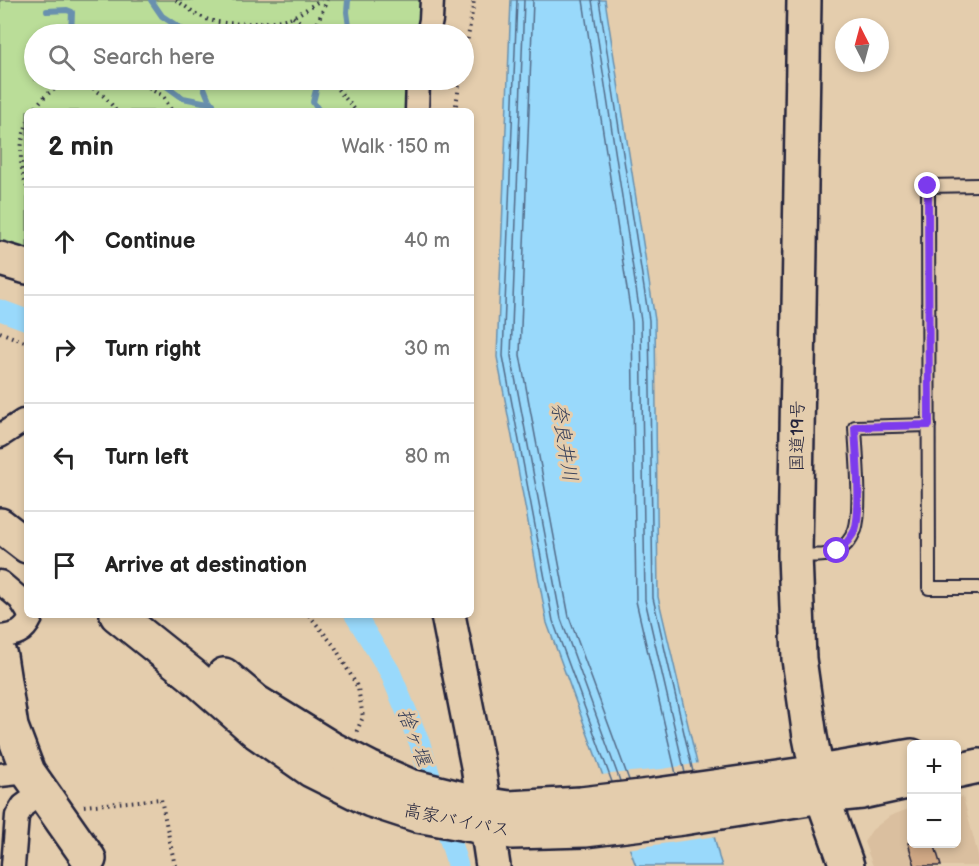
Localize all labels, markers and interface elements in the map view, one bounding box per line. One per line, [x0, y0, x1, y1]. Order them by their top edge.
north arrow [835, 18, 889, 72]
search box [24, 24, 474, 90]
icon: search [45, 41, 78, 74]
text: Search here [93, 44, 215, 71]
text: 2 min [48, 132, 114, 163]
text: Walk · 150 m [341, 135, 450, 159]
route end [914, 172, 940, 198]
icon: ahead [48, 225, 81, 258]
text: Continue [105, 228, 195, 255]
text: 40 m [404, 229, 450, 253]
icon: right [48, 333, 81, 366]
text: Turn right [105, 336, 201, 363]
text: 30 m [404, 337, 450, 361]
street label: 国道19号 [786, 400, 809, 472]
water label: 奈良井川 [546, 401, 582, 484]
icon: left [48, 441, 81, 474]
text: Turn left [105, 444, 189, 471]
text: 80 m [405, 445, 450, 469]
route start [823, 537, 849, 563]
icon: arrive [48, 549, 81, 582]
text: Arrive at destination [105, 552, 307, 579]
water label: 捨ヶ堰 [392, 705, 437, 772]
map controls [907, 740, 961, 848]
button: + [907, 740, 961, 794]
button: − [907, 794, 961, 848]
street label: 高家バイパス [402, 800, 512, 841]

